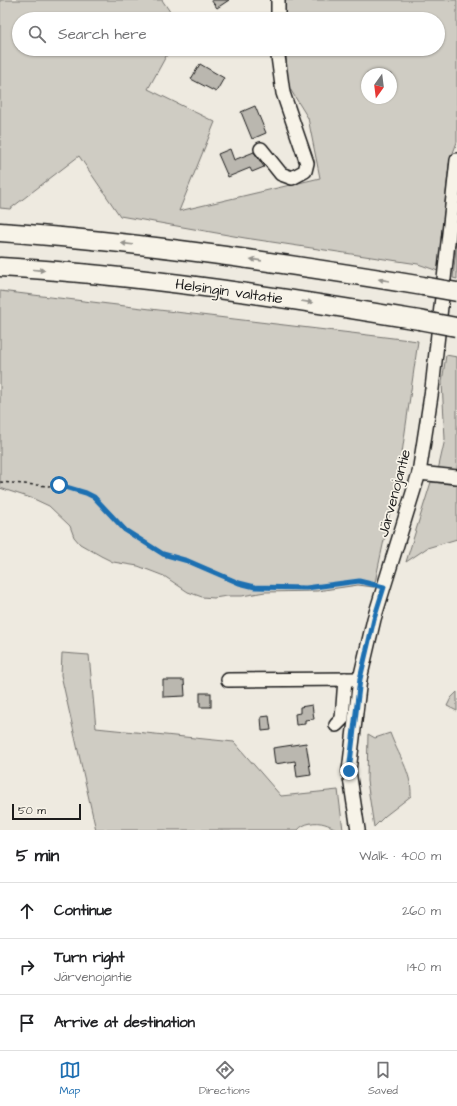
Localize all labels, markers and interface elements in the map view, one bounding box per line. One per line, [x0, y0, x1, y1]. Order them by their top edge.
search box [12, 12, 445, 56]
icon: search [26, 23, 48, 45]
text: Search here [58, 24, 147, 45]
north arrow [361, 68, 397, 104]
one-way arrow [121, 241, 133, 247]
one-way arrow [250, 257, 262, 263]
one-way arrow [33, 266, 45, 273]
street label: Helsingin valtatie [174, 274, 284, 310]
one-way arrow [378, 277, 391, 283]
one-way arrow [301, 299, 313, 305]
street label: Järvenojantie [373, 447, 416, 539]
route start [50, 476, 68, 494]
route end [340, 762, 358, 780]
scale bar [12, 802, 81, 821]
text: 50 m [18, 803, 46, 818]
text: 5 min [16, 844, 59, 868]
text: Walk · 400 m [359, 847, 441, 865]
icon: ahead [16, 900, 38, 922]
text: Continue [54, 900, 112, 921]
text: 260 m [402, 902, 441, 920]
text: Turn right [54, 947, 125, 968]
icon: right [16, 956, 38, 978]
text: 140 m [407, 958, 441, 976]
text: Järvenojantie [54, 968, 132, 986]
icon: arrive [16, 1012, 38, 1034]
text: Arrive at destination [54, 1012, 195, 1033]
tab: Map [59, 1059, 81, 1098]
tab: Directions [199, 1059, 250, 1098]
tab: Saved [368, 1059, 398, 1098]

